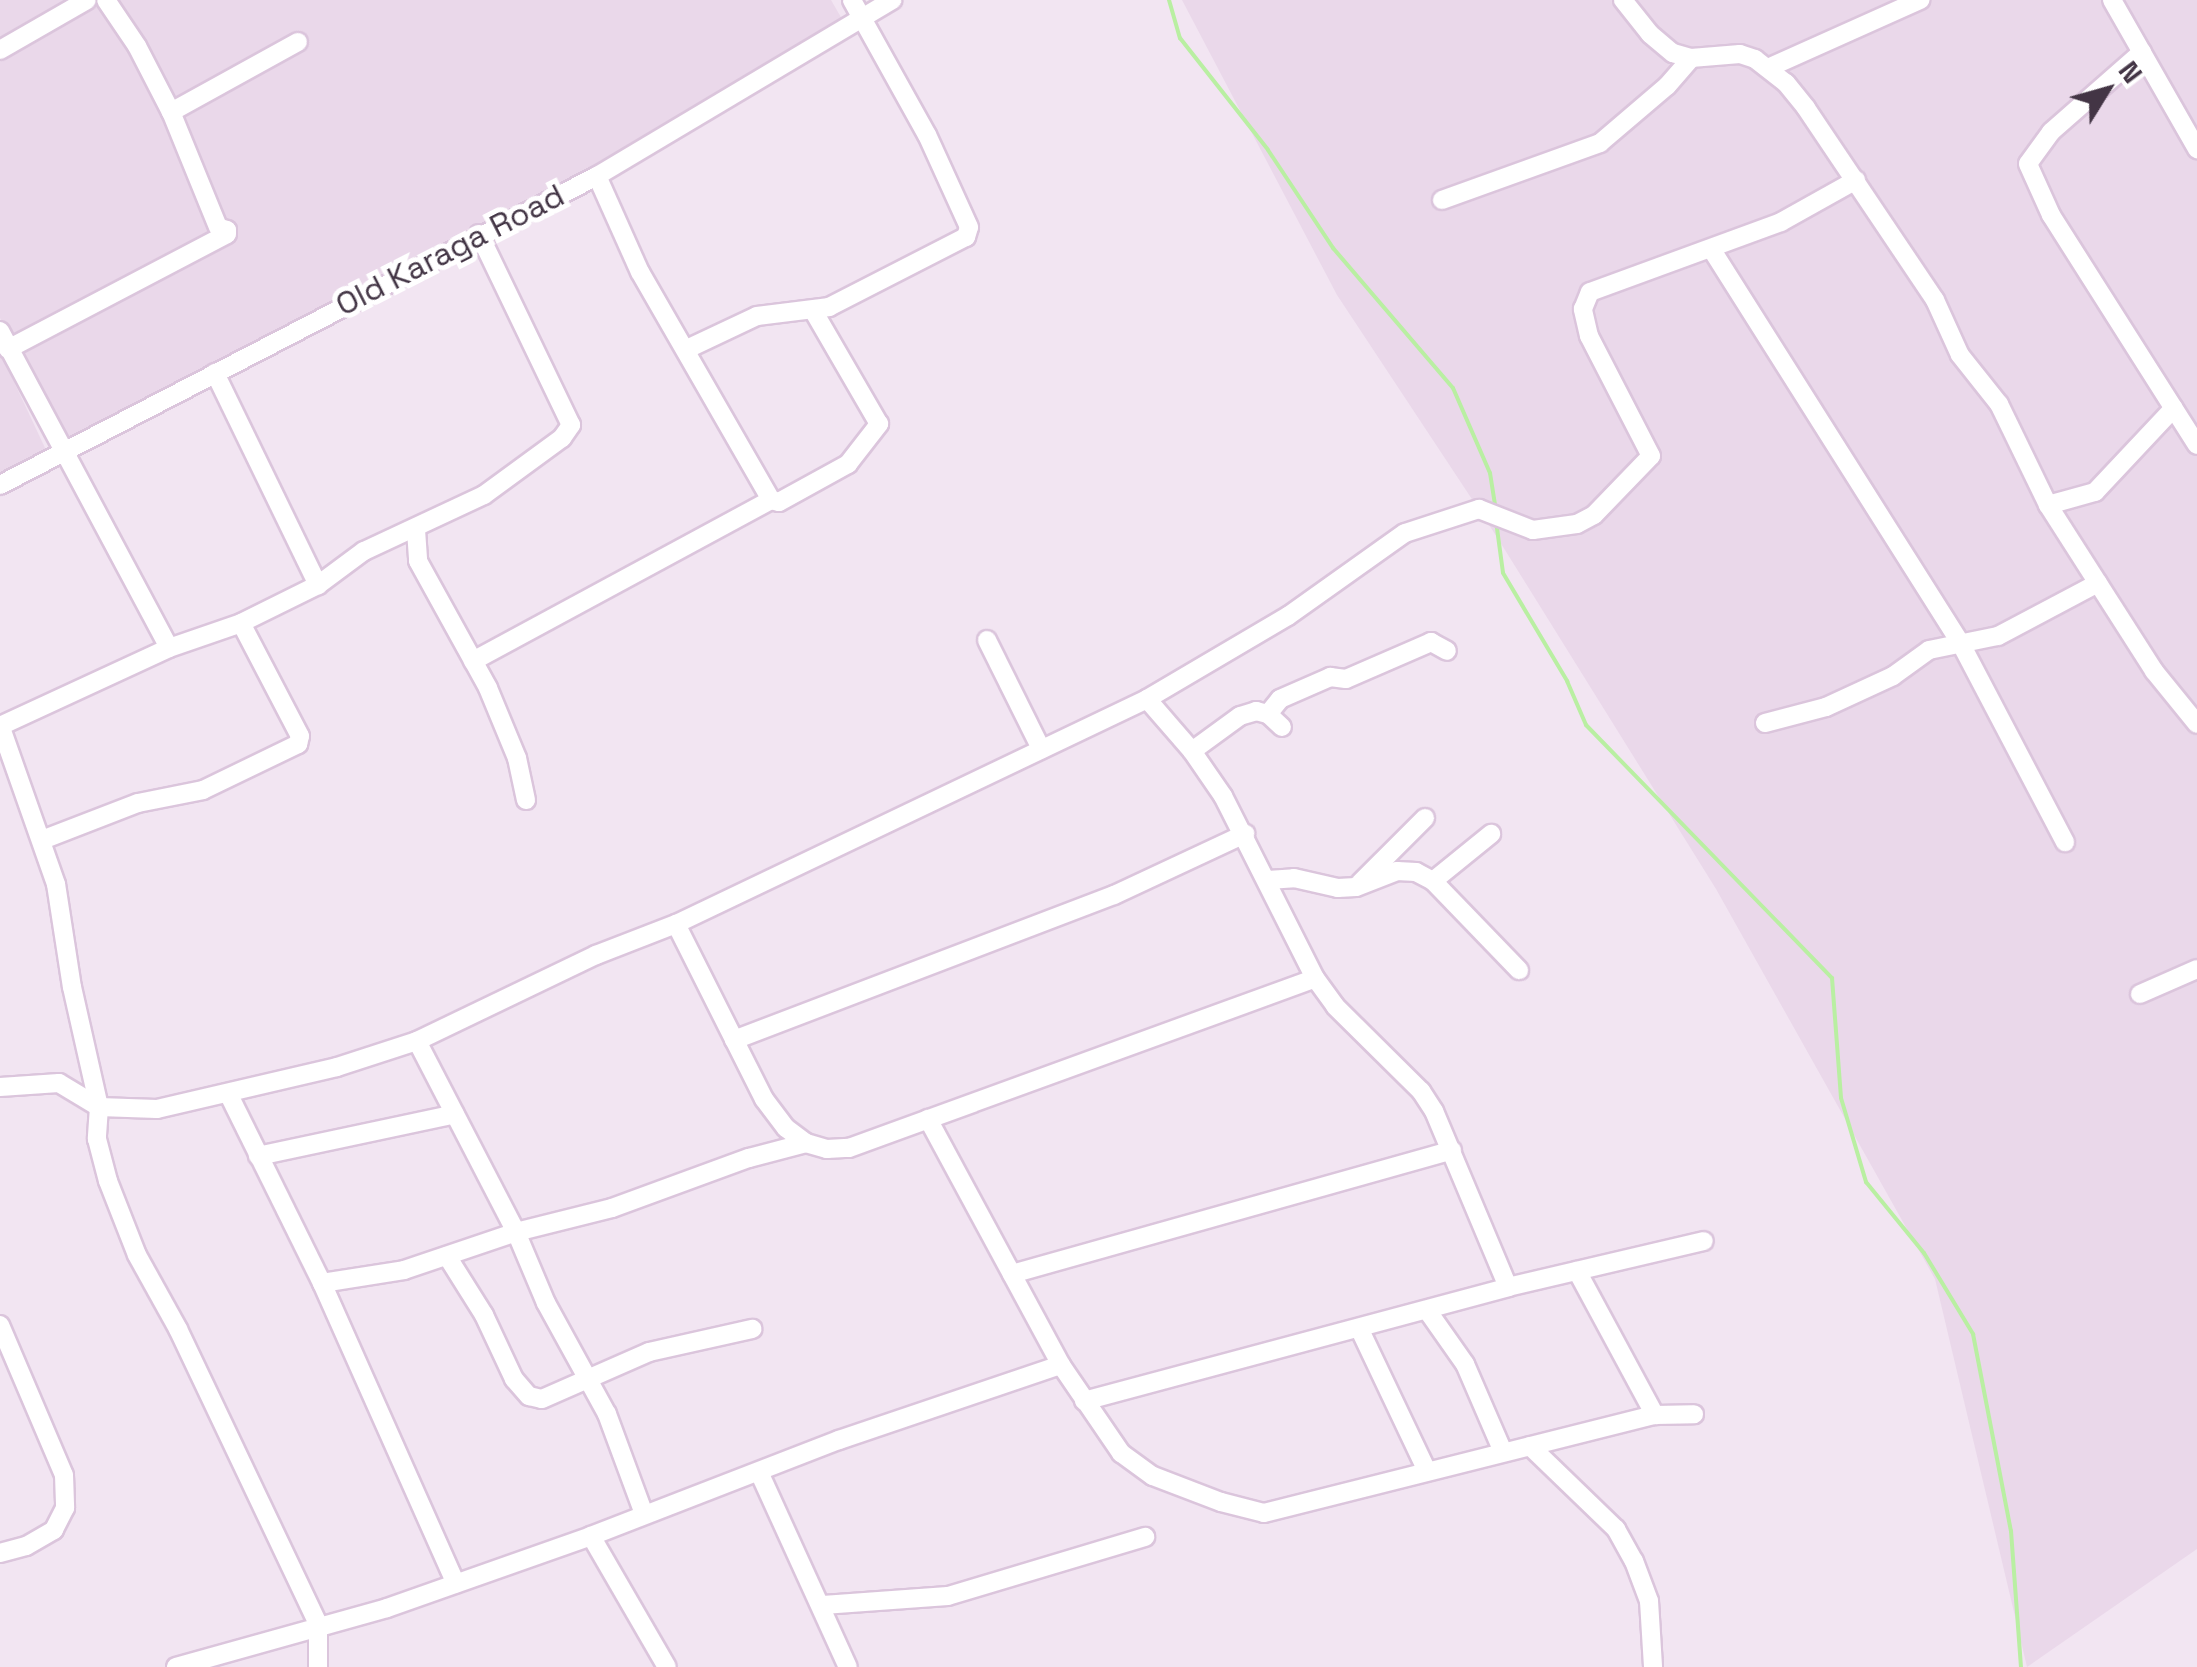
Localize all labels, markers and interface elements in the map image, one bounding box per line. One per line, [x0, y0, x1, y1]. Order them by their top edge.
north arrow [2057, 40, 2157, 140]
text: N [2111, 54, 2151, 90]
street label: Old Karaga Road [329, 176, 571, 324]

